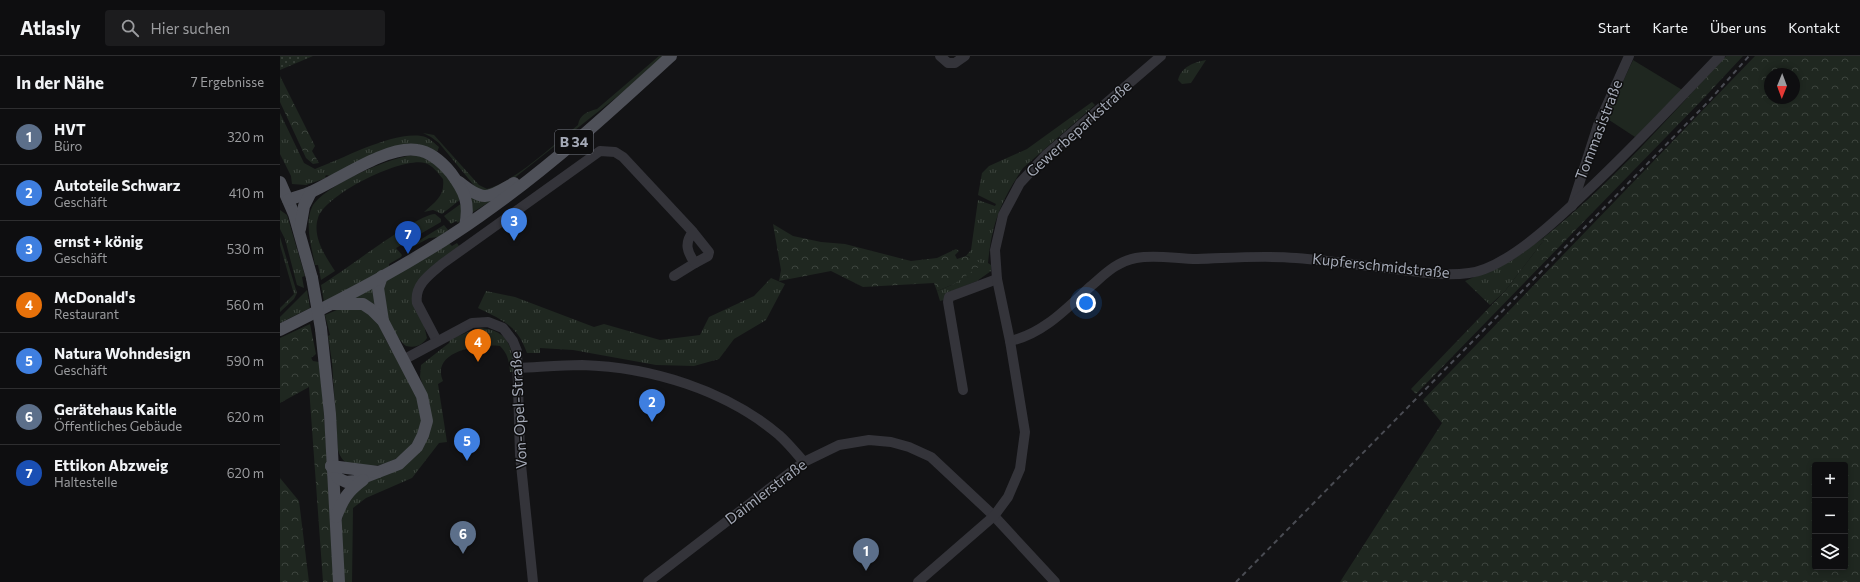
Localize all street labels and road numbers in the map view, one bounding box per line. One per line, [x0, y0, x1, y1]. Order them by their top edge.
street label: Gewerbeparkstraße [1022, 76, 1135, 180]
street label: Tommasistraße [1571, 77, 1625, 182]
road number: B 34 [555, 130, 593, 154]
street label: Kupferschmidstraße [1311, 249, 1451, 281]
street label: Von-Opel-Straße [506, 351, 530, 469]
street label: Daimlerstraße [721, 455, 810, 528]

